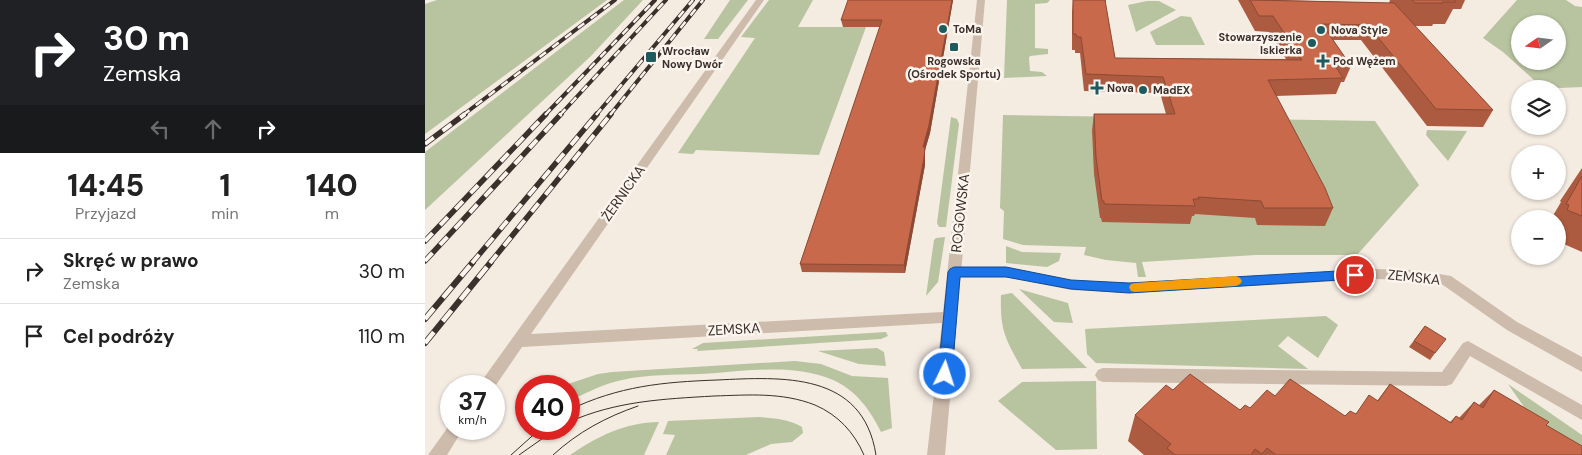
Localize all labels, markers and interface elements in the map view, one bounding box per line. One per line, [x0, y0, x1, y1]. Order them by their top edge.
text: 30 m [103, 15, 190, 61]
north arrow [1511, 15, 1566, 70]
map controls [1511, 15, 1566, 265]
icon: right [20, 20, 85, 85]
place label: ToMa [953, 22, 981, 36]
marker: ToMa [937, 23, 949, 35]
place label: Nova Style [1331, 23, 1388, 37]
marker: Nova Style [1315, 24, 1327, 36]
place label: Stowarzyszenie Iskierka [1218, 30, 1302, 57]
marker: Stowarzyszenie Iskierka [1306, 37, 1318, 49]
marker: Rogowska (Ośrodek Sportu) [948, 41, 960, 53]
place label: Wrocław Nowy Dwór [662, 44, 723, 71]
marker: Wrocław Nowy Dwór [644, 50, 658, 64]
place label: Rogowska (Ośrodek Sportu) [907, 54, 1001, 81]
place label: Pod Wężem [1333, 54, 1396, 68]
marker: Pod Wężem [1317, 55, 1329, 67]
text: Zemska [103, 59, 181, 88]
button: layers [1511, 80, 1566, 135]
place label: Nova [1107, 81, 1134, 95]
marker: Nova [1091, 82, 1103, 94]
place label: MadEX [1153, 83, 1191, 97]
marker: MadEX [1137, 84, 1149, 96]
icon: left [146, 115, 174, 143]
icon: ahead [199, 115, 227, 143]
icon: right [252, 115, 280, 143]
button: + [1511, 145, 1566, 200]
street label: ŻERNICKA [597, 162, 649, 224]
text: 14:45 [67, 166, 144, 205]
text: 1 [219, 166, 231, 205]
text: 140 [306, 166, 358, 205]
street label: ROGOWSKA [947, 173, 973, 253]
text: Przyjazd [75, 203, 136, 224]
text: min [211, 203, 239, 224]
text: m [325, 203, 339, 224]
button: − [1511, 210, 1566, 265]
text: Skręć w prawo [63, 248, 199, 273]
pin [1334, 254, 1376, 296]
icon: right [20, 257, 48, 285]
text: 30 m [359, 259, 405, 284]
icon: arrive [1341, 261, 1369, 289]
street label: ZEMSKA [1387, 265, 1441, 289]
text: Zemska [63, 273, 120, 294]
street label: ZEMSKA [707, 319, 761, 339]
icon: arrive [20, 322, 48, 350]
text: Cel podróży [63, 324, 174, 349]
text: 110 m [358, 324, 405, 349]
position arrow [918, 347, 970, 399]
speed limit sign: 40 [515, 375, 580, 440]
text: 37 [458, 385, 487, 418]
text: km/h [458, 412, 487, 428]

